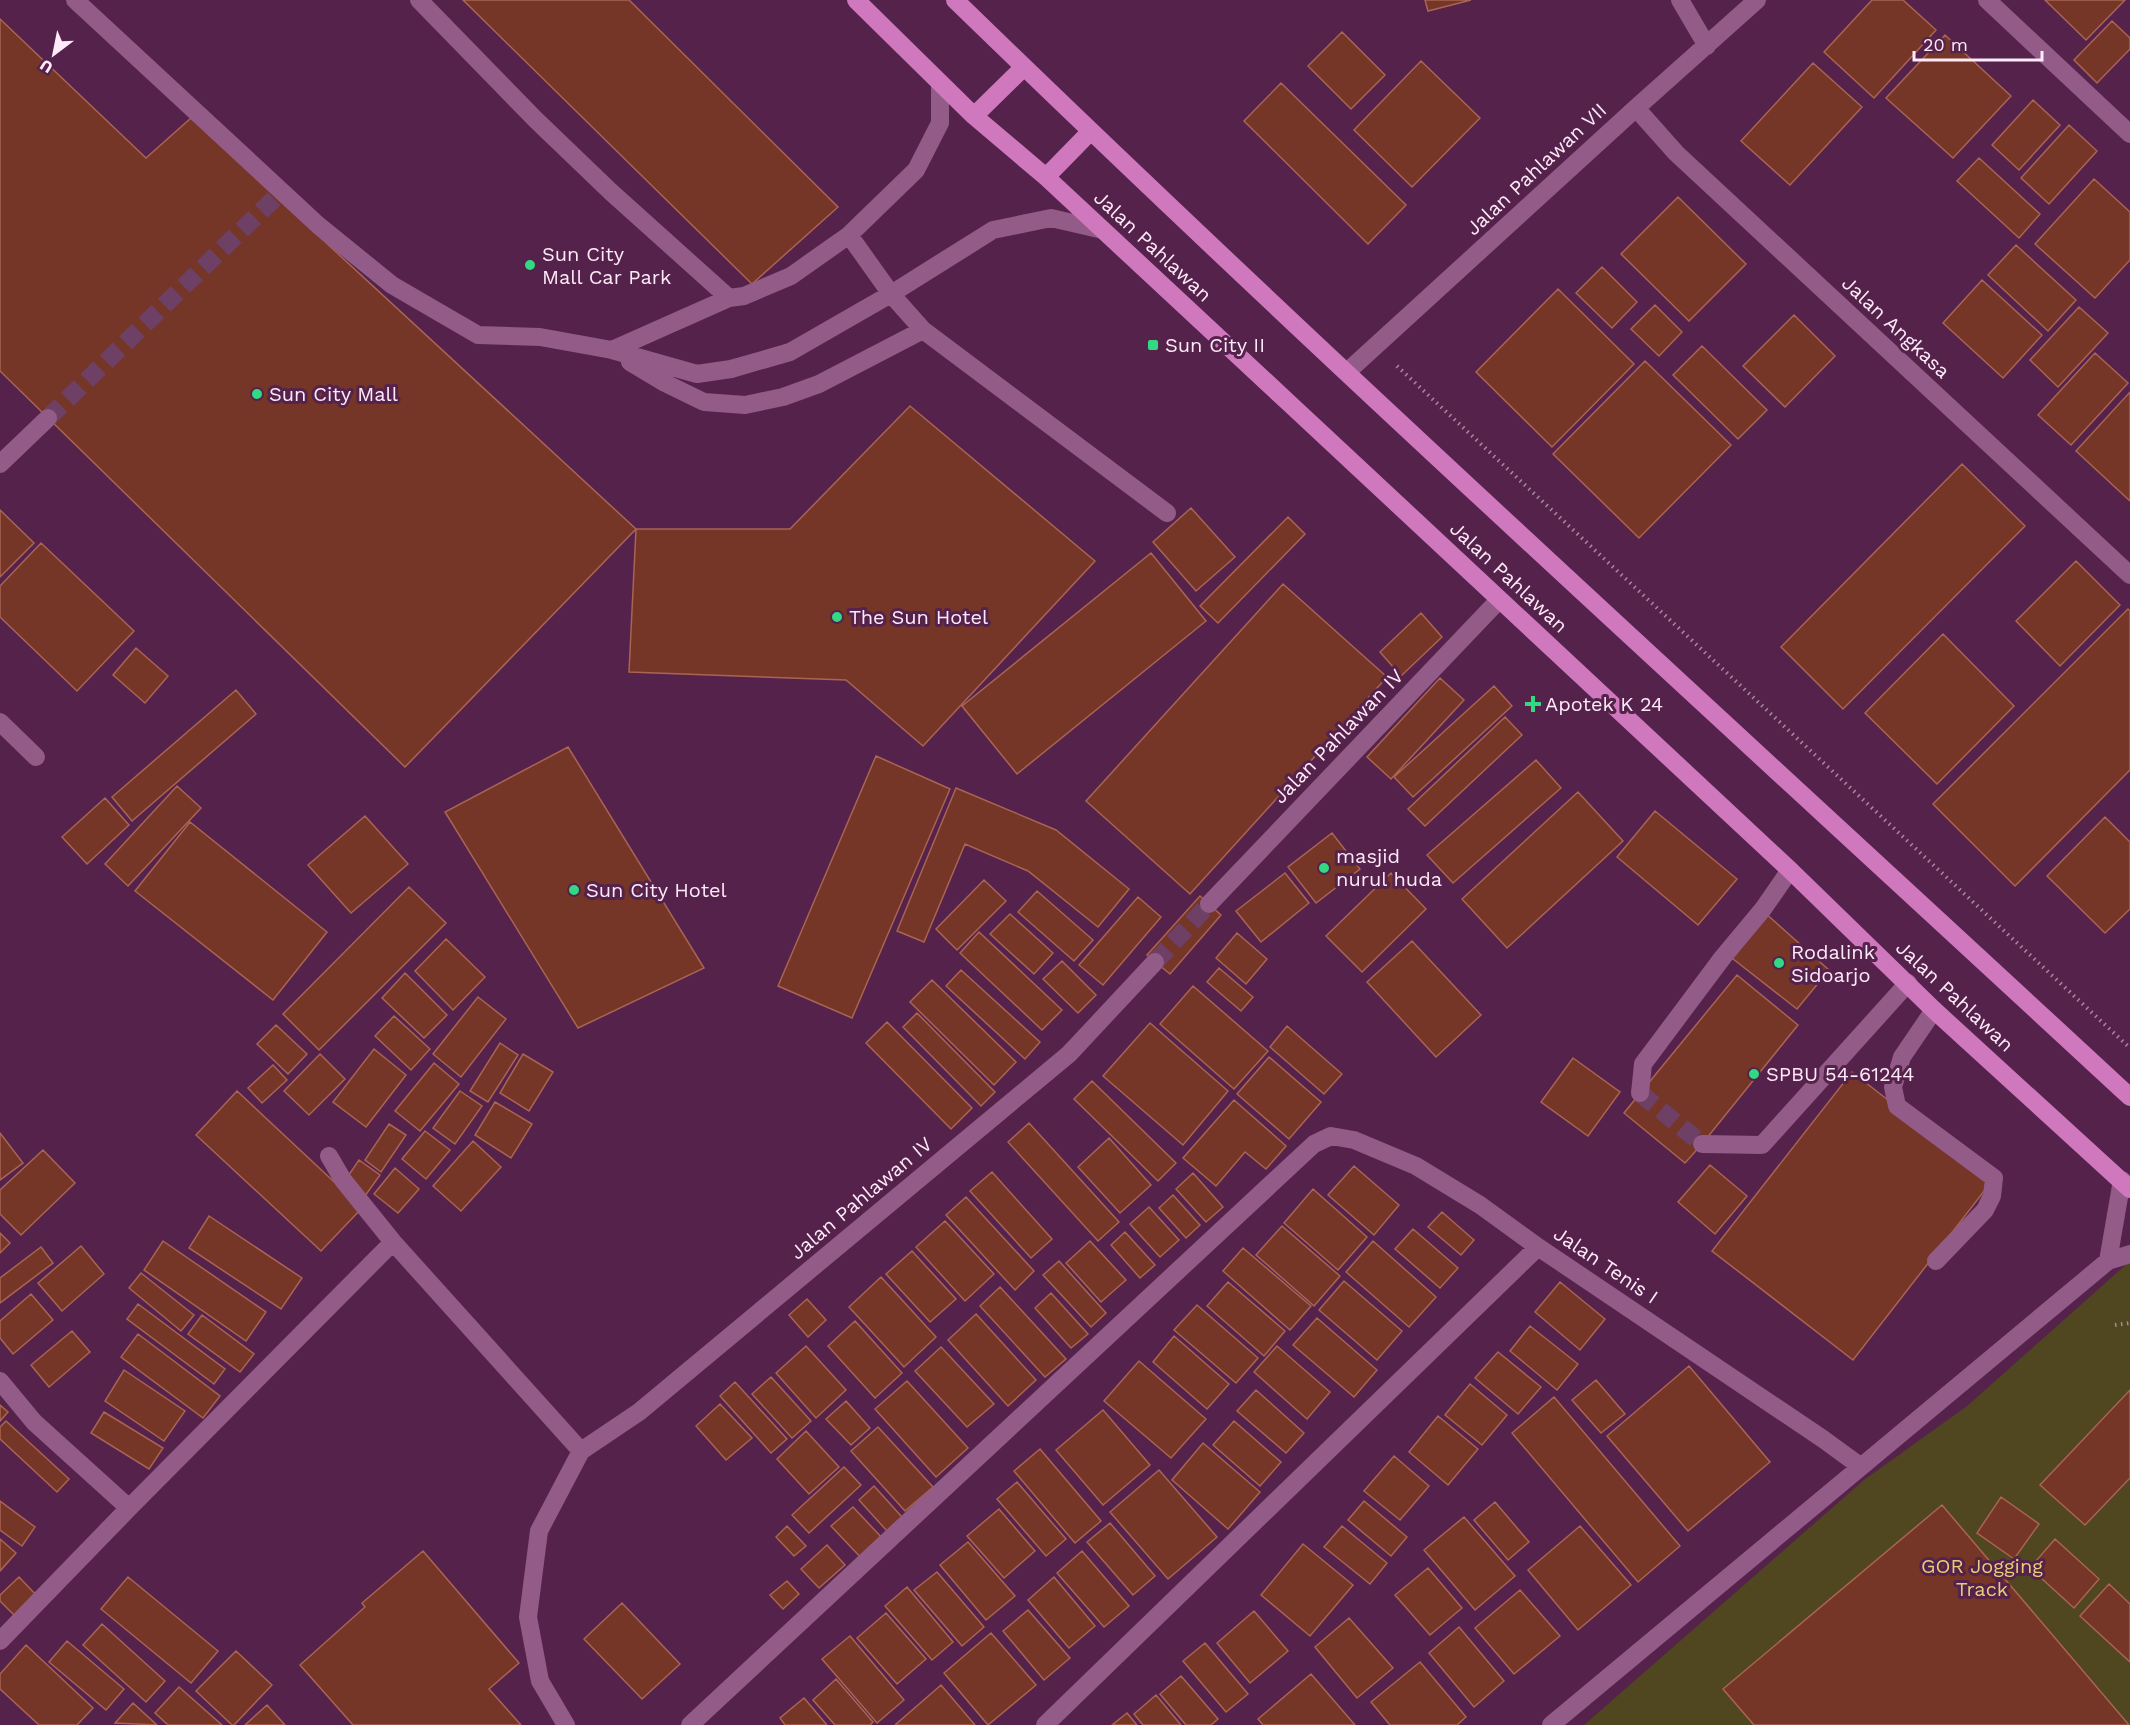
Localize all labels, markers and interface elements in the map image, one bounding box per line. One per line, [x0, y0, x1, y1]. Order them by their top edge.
north arrow [24, 24, 84, 84]
scale bar [1914, 24, 2042, 62]
text: 20 m [1923, 34, 1968, 55]
text: U [36, 55, 56, 77]
street label: Jalan Pahlawan VII [1461, 98, 1611, 240]
street label: Jalan Pahlawan [1089, 185, 1217, 307]
place label: Sun City Mall Car Park [542, 242, 671, 289]
marker: Sun City Mall Car Park [523, 258, 537, 272]
street label: Jalan Angkasa [1837, 271, 1955, 383]
place label: Sun City II [1165, 333, 1265, 357]
marker: Sun City II [1146, 338, 1160, 352]
place label: Sun City Mall [269, 382, 398, 406]
marker: Sun City Mall [250, 387, 264, 401]
street label: Jalan Pahlawan [1445, 516, 1573, 638]
place label: The Sun Hotel [849, 605, 988, 629]
marker: The Sun Hotel [830, 610, 844, 624]
street label: Jalan Pahlawan IV [1268, 664, 1408, 808]
place label: Apotek K 24 [1545, 692, 1663, 716]
marker: Apotek K 24 [1526, 697, 1540, 711]
place label: masjid nurul huda [1336, 844, 1442, 891]
marker: masjid nurul huda [1317, 861, 1331, 875]
place label: Sun City Hotel [586, 878, 727, 902]
marker: Sun City Hotel [567, 883, 581, 897]
street label: Jalan Pahlawan [1891, 935, 2019, 1057]
place label: Rodalink Sidoarjo [1791, 940, 1875, 987]
marker: Rodalink Sidoarjo [1772, 956, 1786, 970]
place label: SPBU 54-61244 [1766, 1062, 1915, 1086]
marker: SPBU 54-61244 [1747, 1067, 1761, 1081]
street label: Jalan Pahlawan IV [785, 1132, 937, 1264]
street label: Jalan Tenis I [1549, 1221, 1663, 1309]
park label: GOR Jogging Track [1921, 1554, 2043, 1601]

